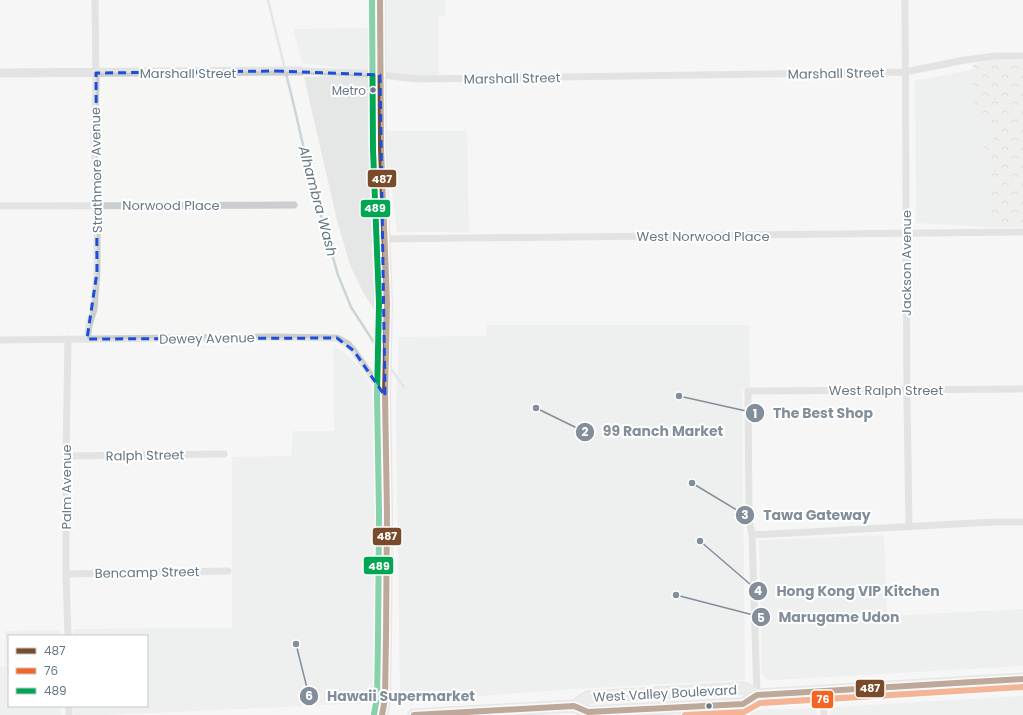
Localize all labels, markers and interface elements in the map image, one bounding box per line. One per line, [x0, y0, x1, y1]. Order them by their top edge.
street label: Marshall Street [788, 63, 885, 84]
street label: Marshall Street [140, 64, 237, 83]
street label: Marshall Street [464, 68, 561, 89]
place label: Metro [332, 82, 366, 99]
marker: Metro [368, 85, 378, 95]
street label: Strathmore Avenue [86, 107, 107, 233]
water label: Alhambra Wash [293, 143, 342, 258]
line badge: 487 [367, 169, 397, 188]
text: 487 [372, 171, 392, 187]
street label: Norwood Place [122, 196, 220, 215]
line badge: 489 [360, 199, 391, 218]
text: 489 [364, 200, 386, 216]
street label: Jackson Avenue [897, 210, 916, 316]
street label: West Norwood Place [636, 227, 770, 246]
street label: Dewey Avenue [159, 328, 255, 349]
street label: West Ralph Street [829, 381, 943, 400]
callout: The Best Shop [745, 400, 881, 426]
text: The Best Shop [773, 403, 874, 423]
text: 1 [753, 405, 757, 422]
callout: 99 Ranch Market [575, 419, 732, 445]
text: 99 Ranch Market [603, 421, 724, 441]
text: 2 [582, 423, 589, 440]
street label: Palm Avenue [57, 444, 76, 530]
street label: Ralph Street [106, 445, 185, 466]
callout: Tawa Gateway [735, 502, 879, 528]
text: Tawa Gateway [763, 505, 871, 525]
text: 3 [741, 506, 749, 523]
line badge: 487 [372, 527, 402, 546]
text: 487 [377, 528, 397, 544]
line badge: 489 [363, 556, 394, 575]
text: 489 [368, 558, 390, 574]
street label: Bencamp Street [94, 562, 200, 583]
callout: Hong Kong VIP Kitchen [748, 578, 948, 604]
text: Hong Kong VIP Kitchen [776, 581, 940, 601]
text: 4 [754, 582, 762, 599]
callout: Marugame Udon [751, 604, 908, 630]
text: Marugame Udon [779, 607, 899, 627]
text: 5 [757, 609, 765, 626]
legend [8, 635, 148, 707]
text: 487 [44, 642, 66, 659]
text: 76 [44, 662, 58, 679]
line badge: 487 [855, 679, 885, 698]
street label: West Valley Boulevard [593, 680, 738, 707]
text: 487 [860, 680, 880, 696]
text: 489 [44, 682, 67, 699]
callout: Hawaii Supermarket [299, 683, 483, 709]
text: Hawaii Supermarket [327, 686, 475, 706]
text: 6 [305, 687, 313, 704]
line badge: 76 [811, 690, 834, 709]
text: 76 [817, 691, 829, 707]
unlabelled marker [704, 701, 714, 711]

